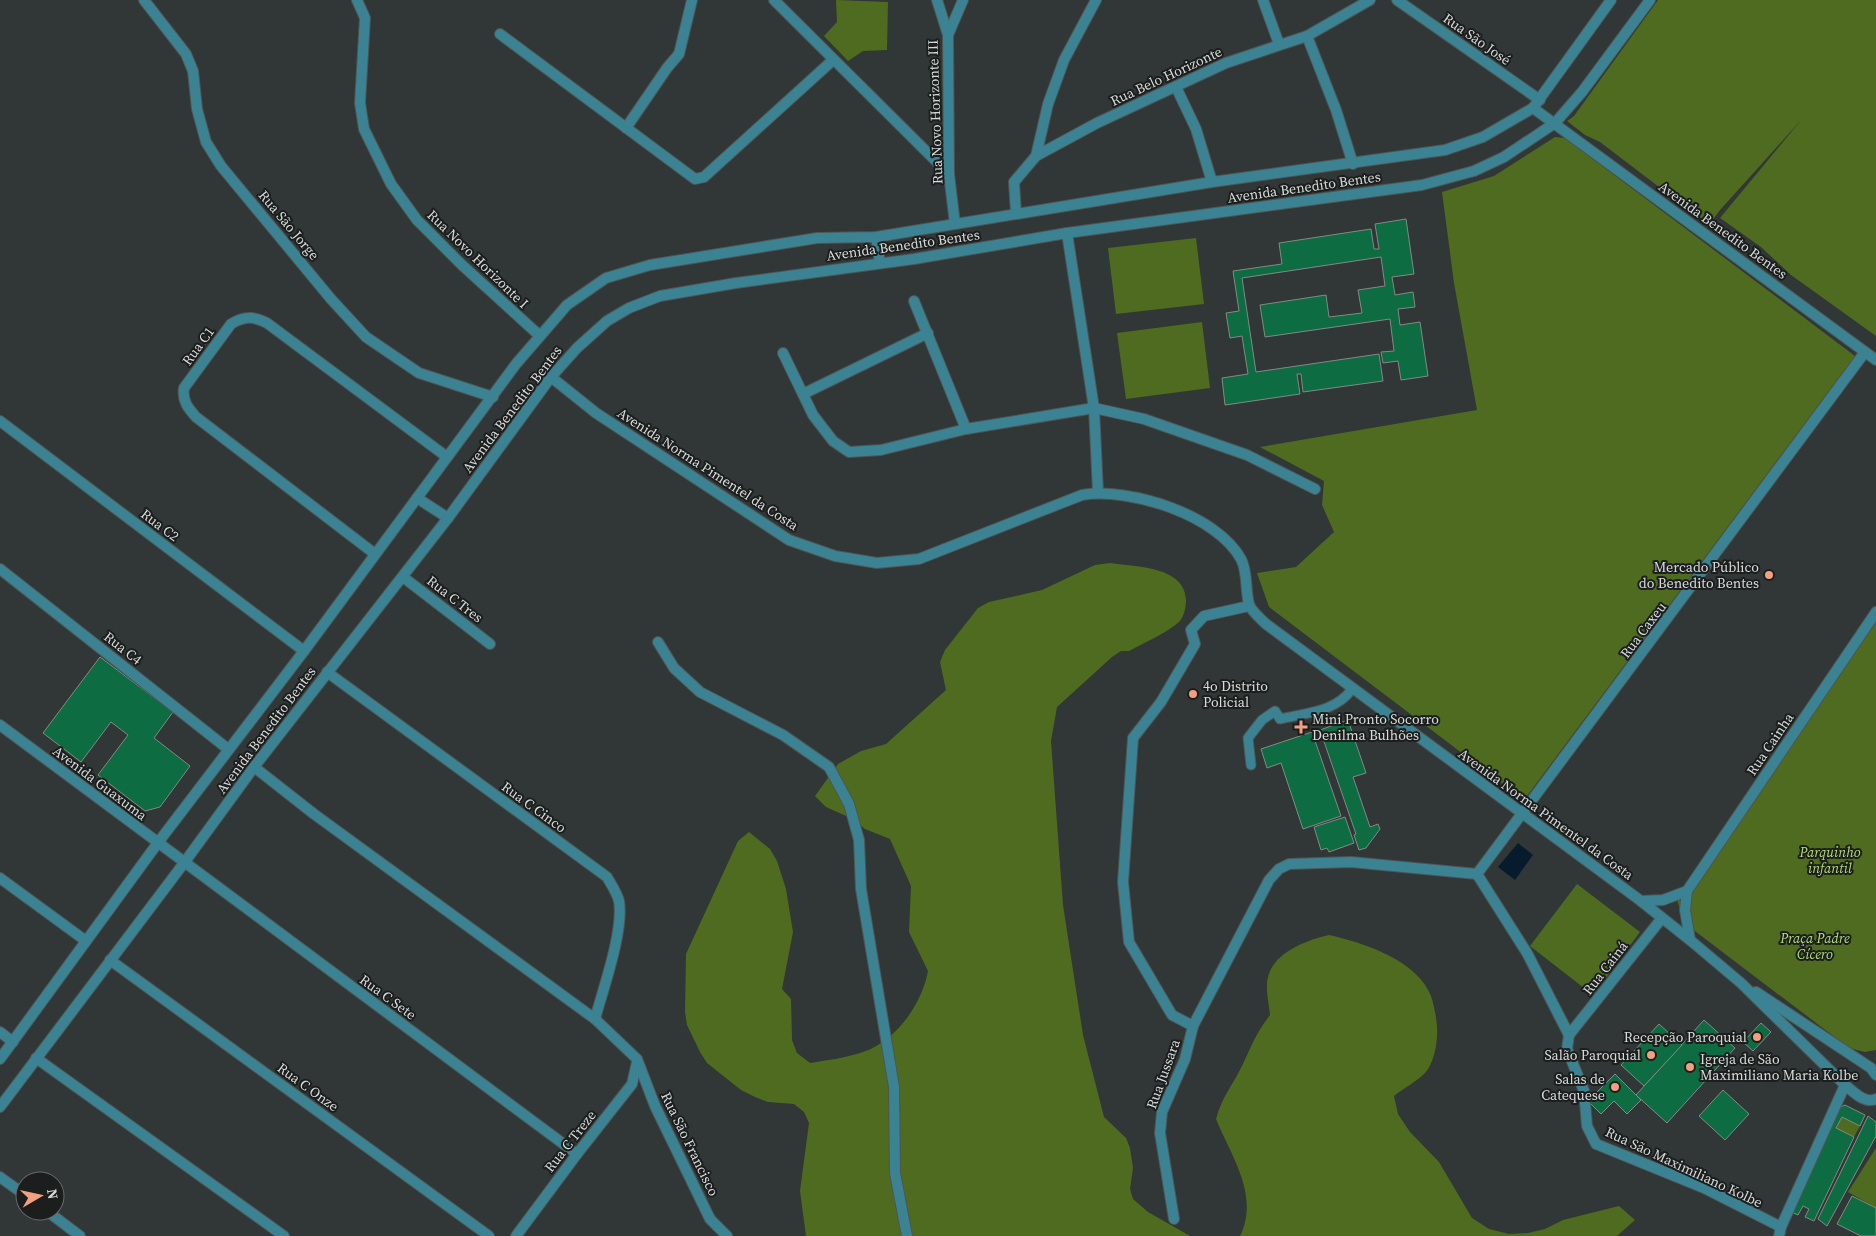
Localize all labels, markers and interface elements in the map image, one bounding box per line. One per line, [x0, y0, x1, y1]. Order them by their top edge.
street label: Rua São José [1439, 8, 1515, 70]
street label: Rua Novo Horizonte III [922, 39, 948, 185]
street label: Rua Belo Horizonte [1107, 41, 1225, 111]
street label: Avenida Benedito Bentes [1226, 166, 1382, 208]
street label: Avenida Benedito Bentes [1655, 176, 1791, 284]
street label: Rua São Jorge [254, 186, 324, 264]
street label: Rua Novo Horizonte I [423, 205, 533, 313]
street label: Avenida Benedito Bentes [825, 224, 981, 266]
street label: Rua C1 [177, 323, 219, 369]
street label: Avenida Benedito Bentes [458, 341, 566, 477]
street label: Avenida Norma Pimentel da Costa [614, 403, 803, 536]
street label: Rua C2 [137, 504, 183, 546]
place label: Mercado Público do Benedito Bentes [1639, 557, 1759, 593]
marker: Mercado Público do Benedito Bentes [1763, 569, 1775, 581]
street label: Rua C Tres [423, 571, 487, 627]
street label: Rua Caxeu [1615, 598, 1671, 662]
street label: Rua C4 [100, 627, 146, 669]
street label: Avenida Benedito Bentes [212, 662, 320, 798]
place label: 4o Distrito Policial [1203, 676, 1268, 712]
marker: 4o Distrito Policial [1187, 688, 1199, 700]
street label: Rua Cainha [1742, 708, 1799, 779]
place label: Mini Pronto Socorro Denilma Bulhões [1312, 709, 1439, 745]
marker: Mini Pronto Socorro Denilma Bulhões [1294, 720, 1308, 734]
street label: Avenida Guaxuma [49, 741, 152, 826]
street label: Avenida Norma Pimentel da Costa [1454, 744, 1638, 885]
street label: Rua C Cinco [498, 777, 571, 837]
park label: Parquinho infantil [1798, 842, 1861, 878]
park label: Praça Padre Cícero [1779, 928, 1850, 964]
street label: Rua Cainá [1578, 936, 1633, 999]
street label: Rua C Sete [356, 970, 420, 1024]
place label: Recepção Paroquial [1624, 1027, 1747, 1047]
marker: Recepção Paroquial [1751, 1031, 1763, 1043]
street label: Rua Jussara [1141, 1036, 1185, 1112]
place label: Salão Paroquial [1544, 1045, 1641, 1065]
marker: Salão Paroquial [1645, 1049, 1657, 1061]
place label: Igreja de São Maximiliano Maria Kolbe [1700, 1049, 1859, 1085]
street label: Rua C Onze [273, 1058, 343, 1116]
marker: Igreja de São Maximiliano Maria Kolbe [1684, 1061, 1696, 1073]
place label: Salas de Catequese [1541, 1069, 1605, 1105]
marker: Salas de Catequese [1609, 1081, 1621, 1093]
street label: Rua São Francisco [656, 1089, 724, 1200]
street label: Rua C Treze [539, 1106, 601, 1176]
street label: Rua São Maximiliano Kolbe [1602, 1122, 1766, 1212]
north arrow [15, 1171, 65, 1221]
text: N [42, 1187, 64, 1201]

